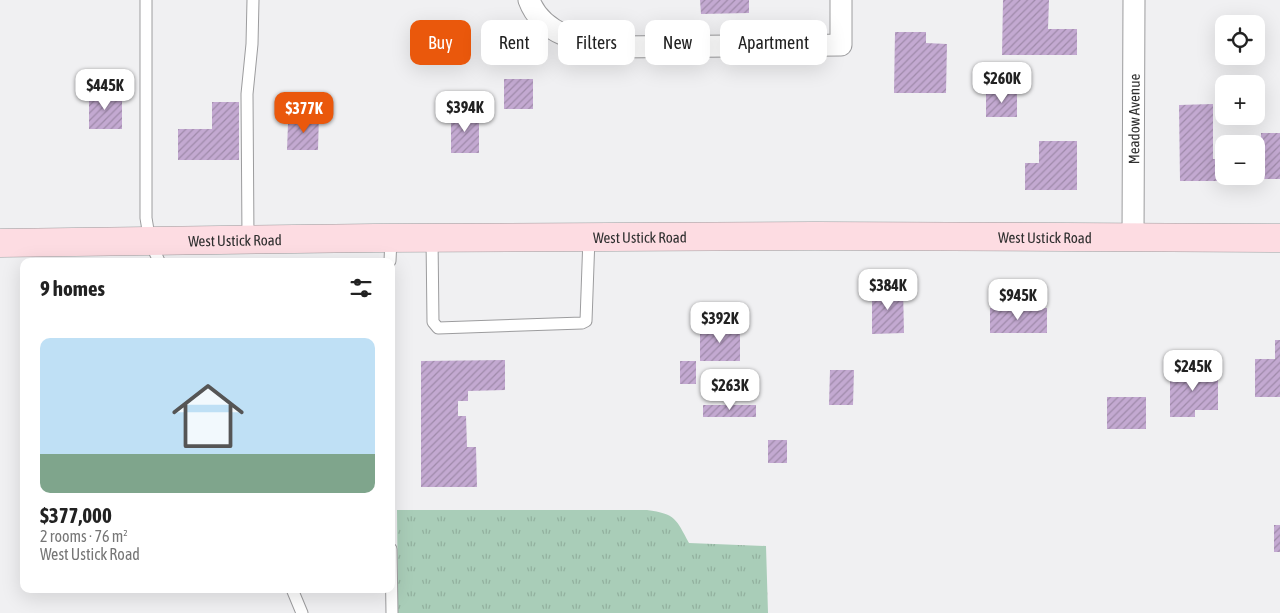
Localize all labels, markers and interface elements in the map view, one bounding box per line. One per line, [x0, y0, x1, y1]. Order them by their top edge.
map controls [1215, 15, 1265, 185]
button: locate [1215, 15, 1265, 65]
chip: Buy [410, 20, 471, 65]
chip: Rent [481, 20, 548, 65]
chip: Filters [558, 20, 635, 65]
chip: New [645, 20, 710, 65]
chip: Apartment [720, 20, 827, 65]
pin: $260K [967, 62, 1037, 104]
pin: $445K [70, 68, 140, 111]
text: $260K [983, 69, 1021, 87]
street label: Meadow Avenue [1125, 74, 1142, 164]
button: + [1215, 75, 1265, 125]
text: $445K [86, 76, 124, 94]
pin: $394K [430, 90, 500, 133]
pin: $377K [269, 92, 339, 134]
text: $394K [446, 98, 484, 116]
text: $377K [285, 99, 323, 117]
button: − [1215, 135, 1265, 185]
street label: West Ustick Road [593, 228, 687, 246]
street label: West Ustick Road [998, 228, 1092, 246]
street label: West Ustick Road [188, 231, 282, 249]
pin: $384K [853, 268, 923, 311]
icon: filters [347, 274, 375, 302]
text: 9 homes [40, 276, 105, 300]
text: $384K [869, 276, 907, 294]
pin: $945K [983, 278, 1053, 321]
text: $945K [999, 286, 1037, 304]
pin: $392K [685, 302, 755, 344]
text: $392K [701, 309, 739, 327]
pin: $245K [1158, 350, 1228, 392]
text: $245K [1174, 357, 1212, 375]
pin: $263K [695, 368, 765, 411]
icon: home [163, 371, 253, 461]
text: $263K [711, 376, 749, 394]
text: $377,000 [40, 503, 112, 527]
text: 2 rooms · 76 m² [40, 527, 128, 545]
text: West Ustick Road [40, 545, 140, 563]

